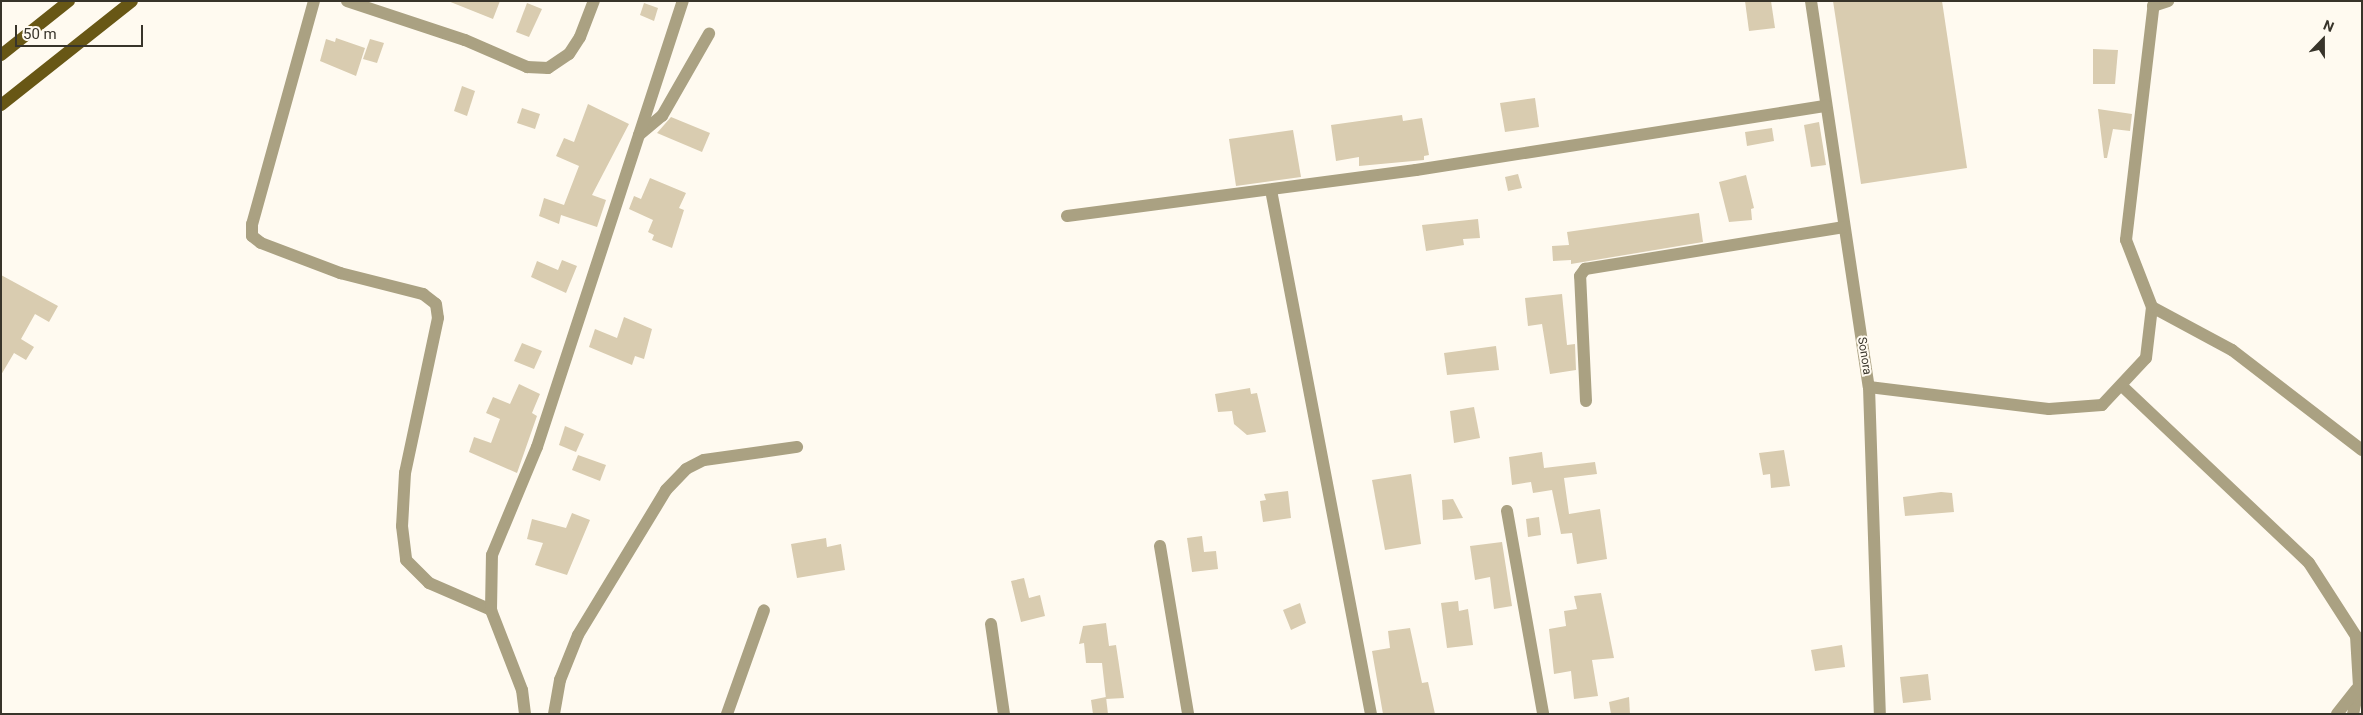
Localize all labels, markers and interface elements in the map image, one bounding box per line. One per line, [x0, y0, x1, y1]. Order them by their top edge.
scale bar [18, 15, 145, 47]
north arrow [2298, 15, 2348, 65]
text: N [2321, 17, 2336, 35]
text: 50 m [23, 25, 57, 43]
street label: Sonora [1854, 336, 1874, 376]

